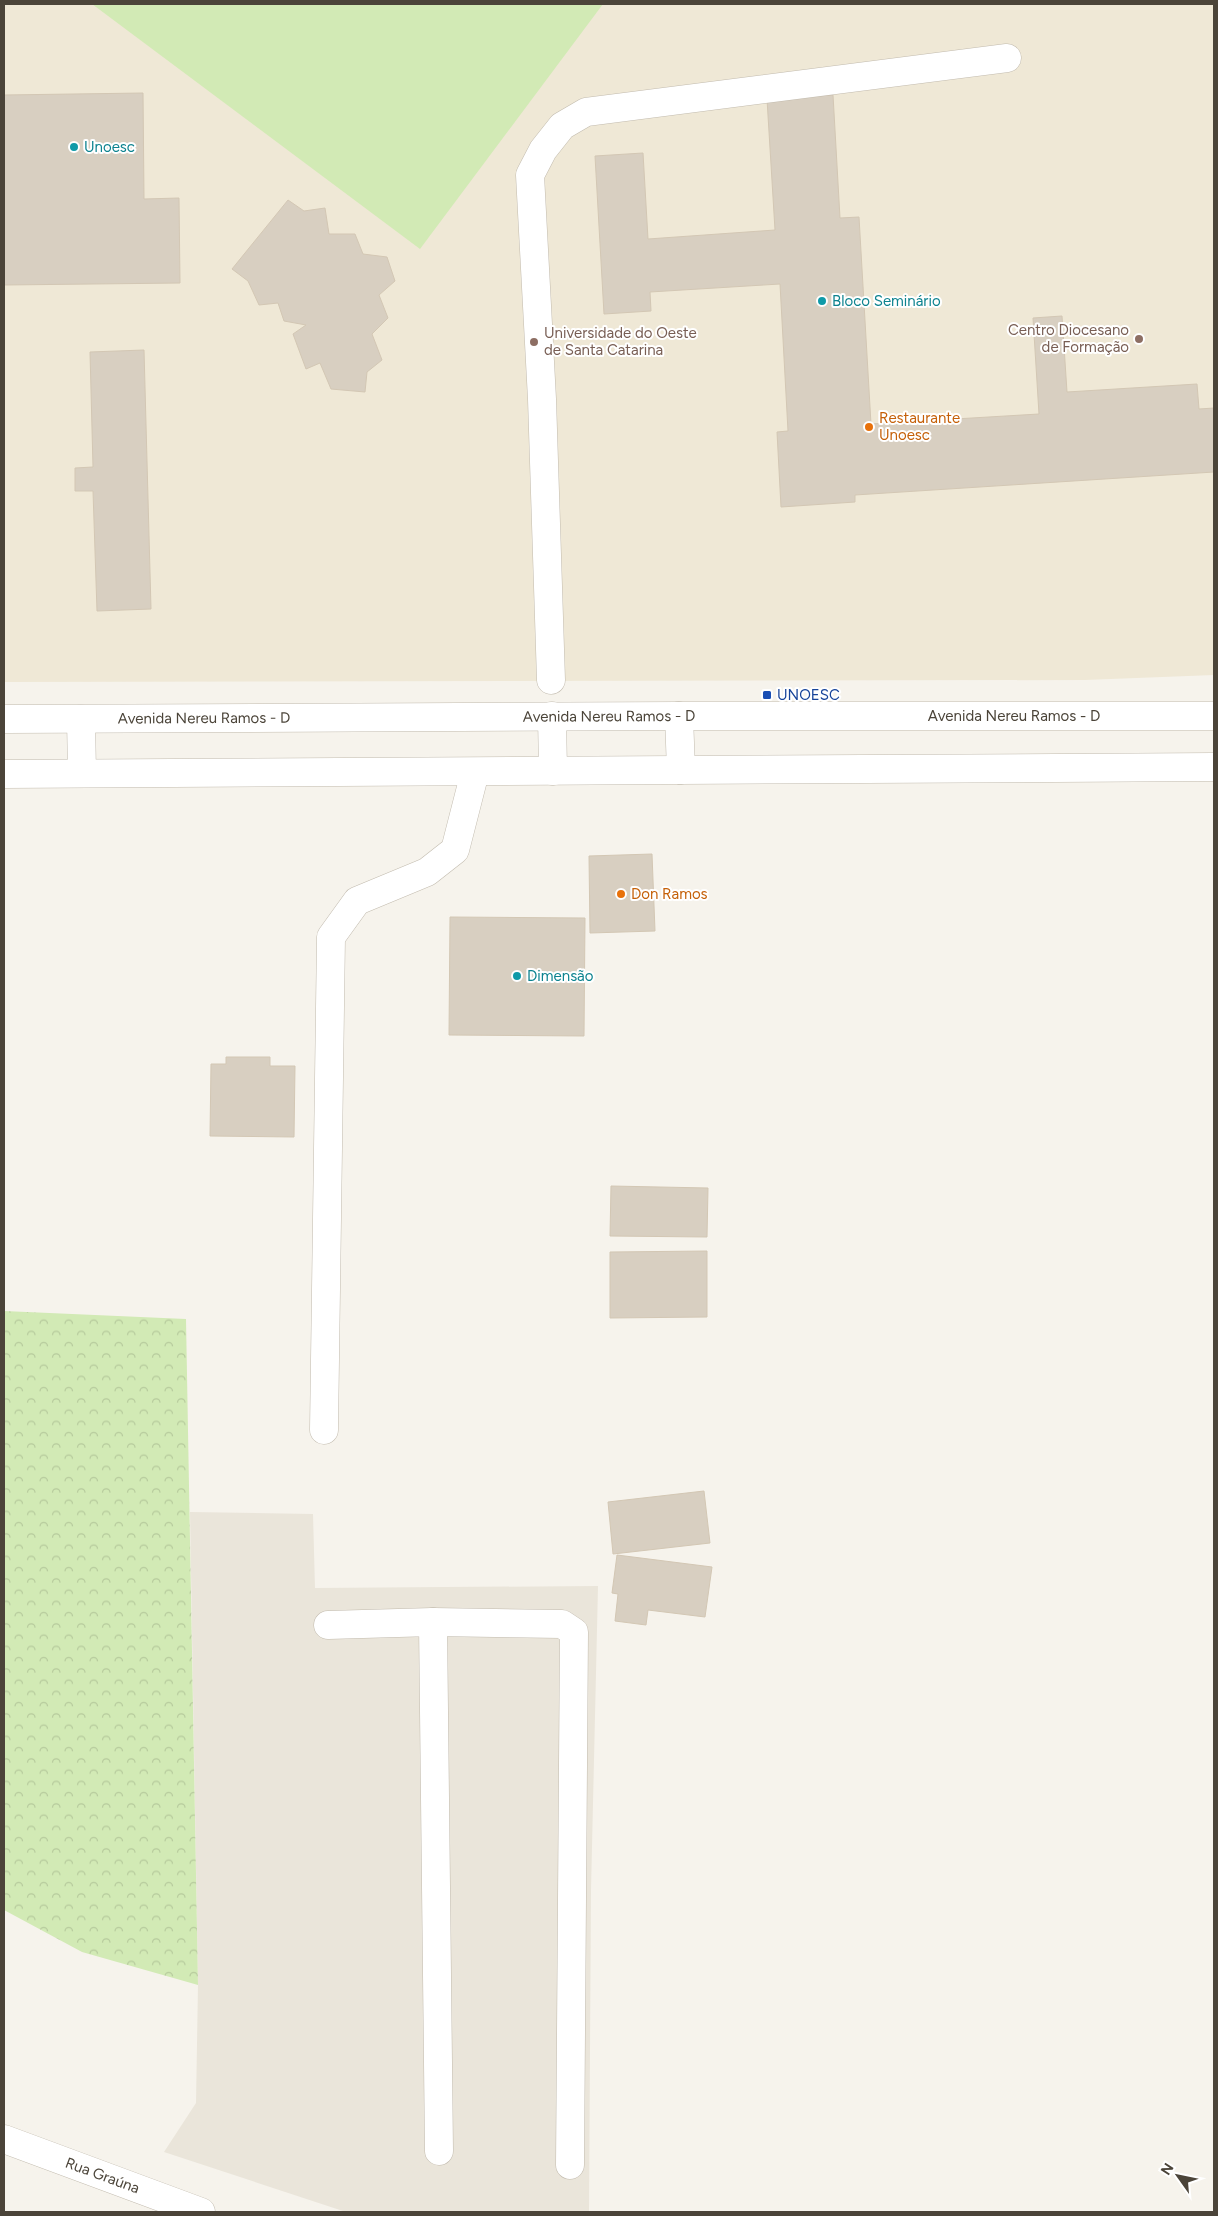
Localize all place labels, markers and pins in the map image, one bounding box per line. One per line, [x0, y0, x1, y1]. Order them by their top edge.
place label: Unoesc [84, 138, 135, 156]
marker: Unoesc [68, 141, 80, 153]
place label: Bloco Seminário [832, 292, 941, 310]
marker: Bloco Seminário [816, 295, 828, 307]
place label: Centro Diocesano de Formação [1008, 321, 1129, 356]
place label: Universidade do Oeste de Santa Catarina [544, 324, 697, 359]
marker: Centro Diocesano de Formação [1133, 333, 1145, 345]
marker: Universidade do Oeste de Santa Catarina [528, 336, 540, 348]
place label: Restaurante Unoesc [879, 409, 960, 444]
marker: Restaurante Unoesc [863, 421, 875, 433]
place label: UNOESC [777, 686, 840, 704]
marker: UNOESC [761, 689, 773, 701]
place label: Don Ramos [631, 885, 708, 903]
marker: Don Ramos [615, 888, 627, 900]
place label: Dimensão [527, 967, 594, 985]
marker: Dimensão [511, 970, 523, 982]

